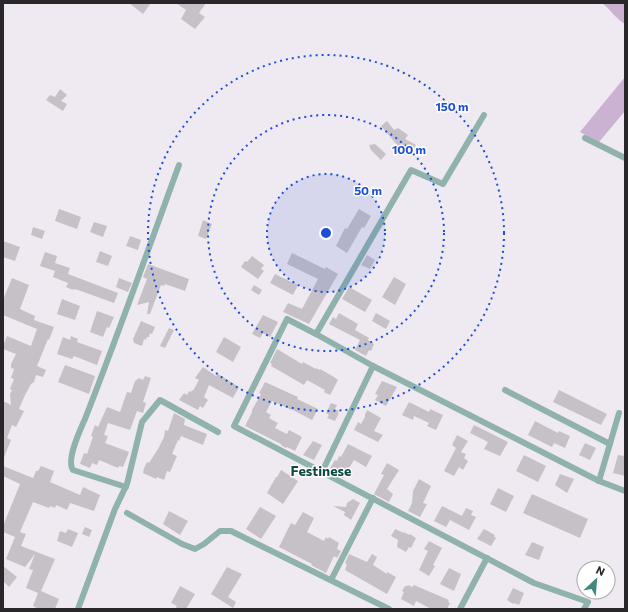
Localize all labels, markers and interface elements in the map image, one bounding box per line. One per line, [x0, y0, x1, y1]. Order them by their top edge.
text: 150 m [435, 99, 469, 113]
text: 100 m [392, 142, 426, 156]
text: 50 m [354, 183, 382, 197]
centre of rings [319, 226, 333, 240]
district label: Festinese [291, 462, 351, 479]
north arrow [576, 560, 616, 600]
text: N [594, 563, 607, 578]

